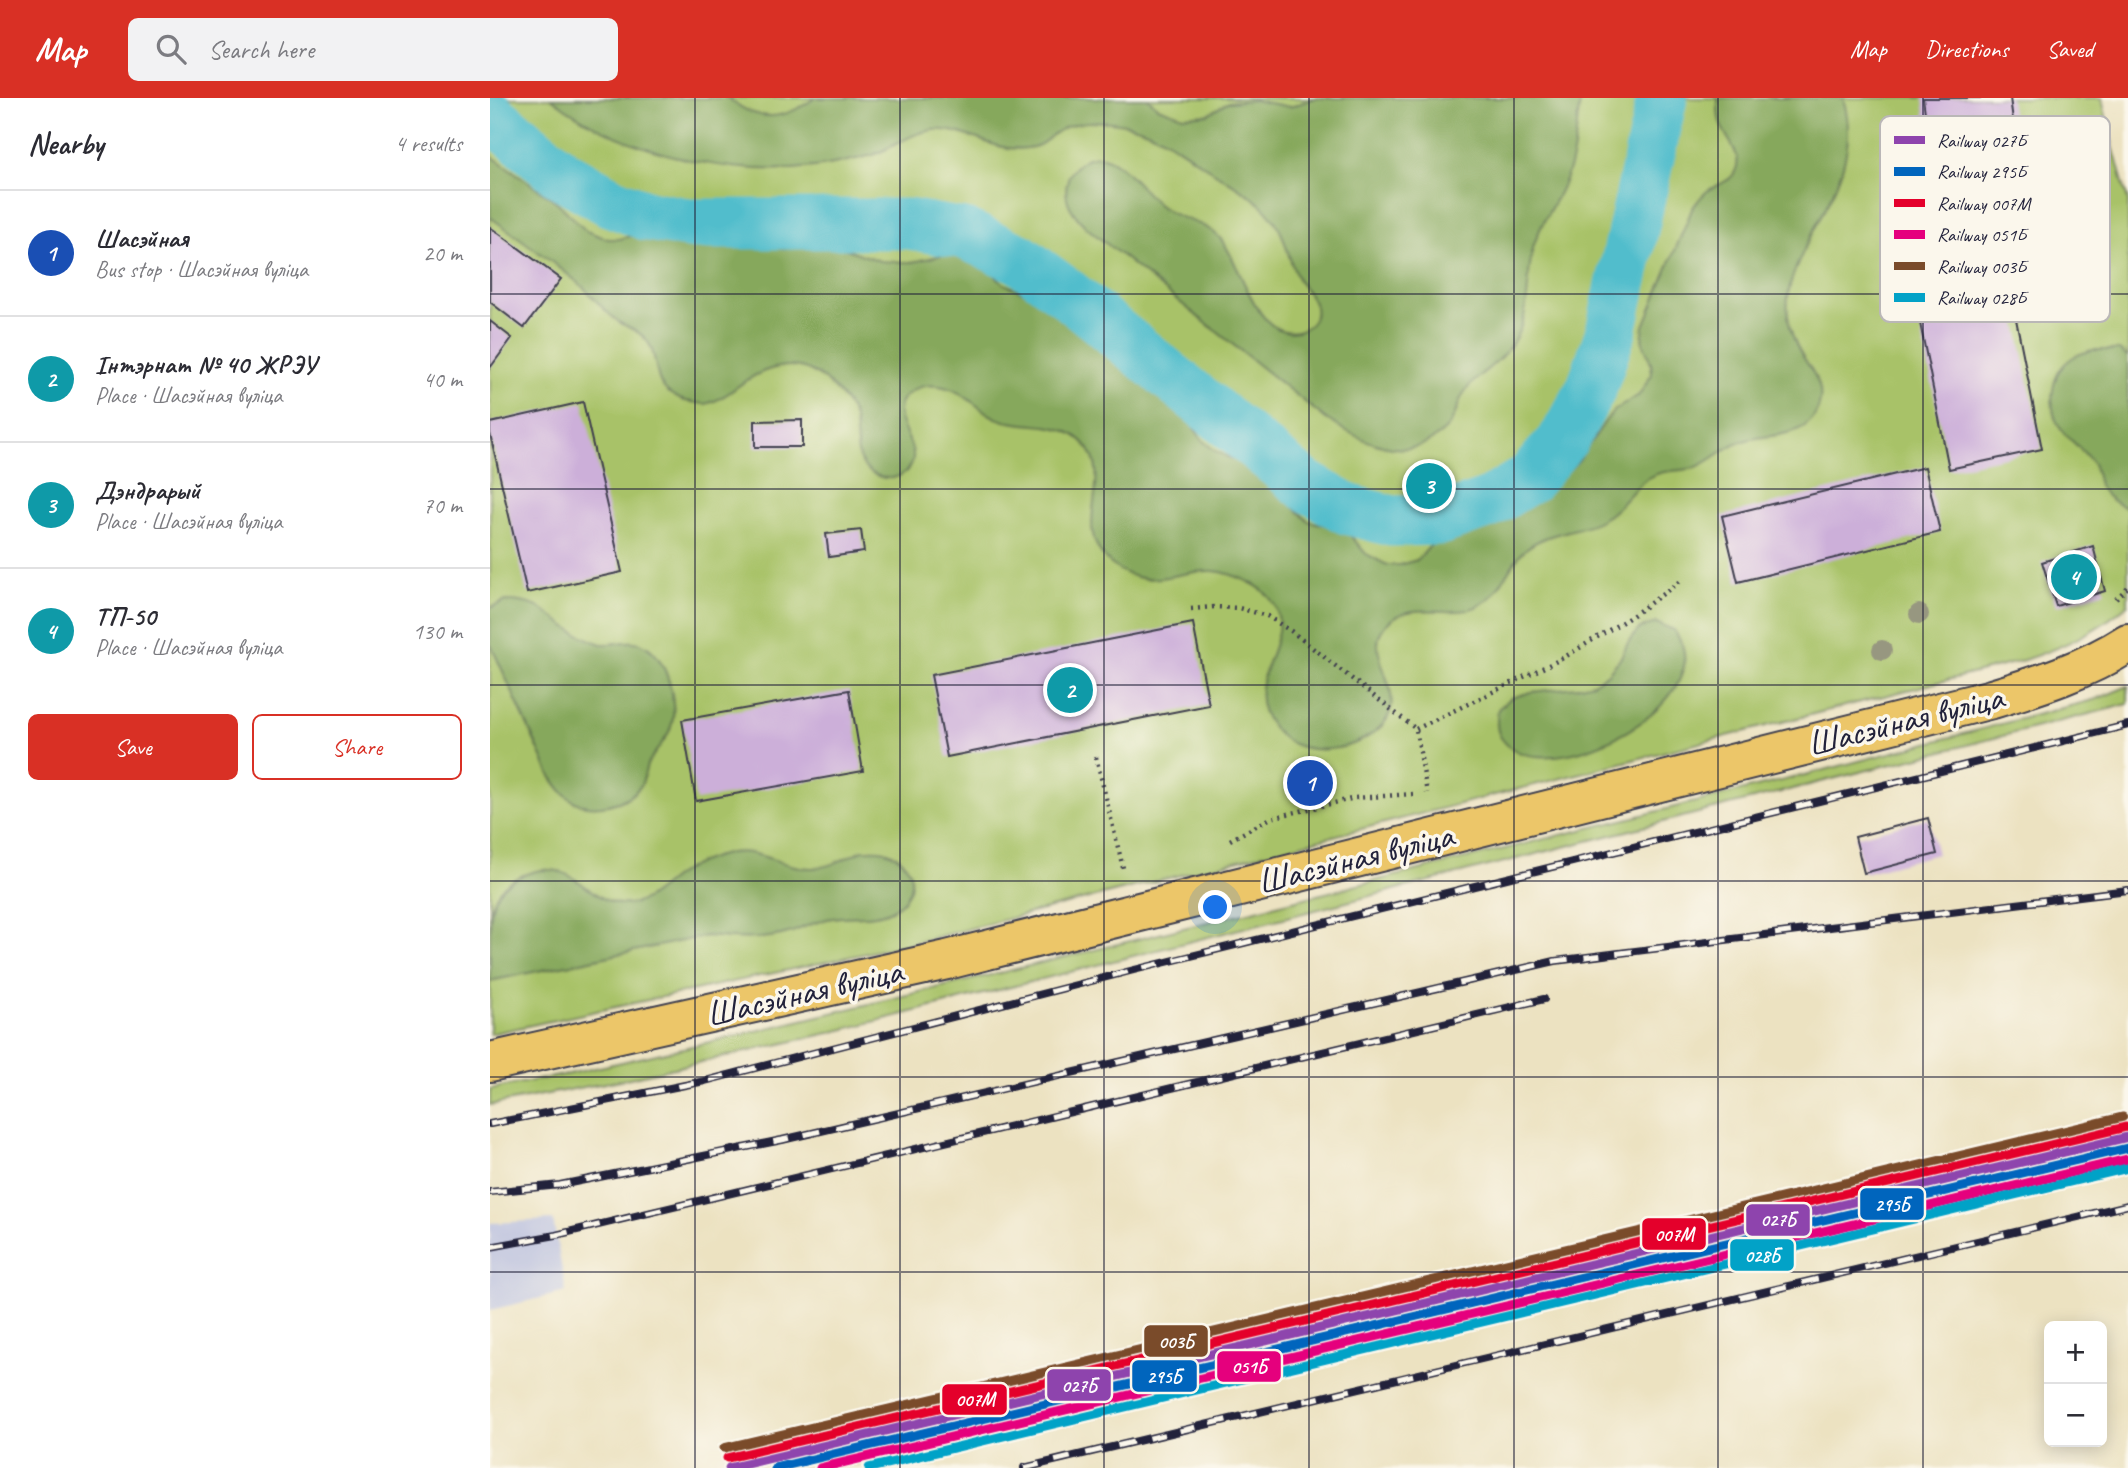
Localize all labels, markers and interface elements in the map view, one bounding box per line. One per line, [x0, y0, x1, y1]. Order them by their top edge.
search box [128, 18, 618, 81]
text: Map [35, 28, 86, 70]
icon: search [152, 30, 190, 68]
text: Search here [208, 33, 314, 66]
text: Map [1850, 34, 1887, 64]
text: Directions [1925, 34, 2008, 64]
text: Saved [2046, 34, 2093, 64]
legend [1880, 116, 2110, 322]
text: Nearby [28, 125, 104, 163]
text: 4 results [395, 129, 462, 158]
text: Railway 027Б [1937, 129, 2029, 153]
text: Railway 295Б [1937, 160, 2029, 184]
text: Railway 007М [1937, 192, 2032, 216]
text: Шасэйная [95, 222, 188, 255]
text: Railway 051Б [1937, 223, 2029, 247]
text: 1 [46, 239, 56, 268]
text: 20 m [423, 239, 462, 268]
text: Bus stop · Шасэйная вуліца [95, 255, 308, 284]
text: Railway 003Б [1937, 255, 2029, 279]
text: Railway 028Б [1937, 286, 2029, 310]
text: Інтэрнат № 40 ЖРЭУ [95, 348, 316, 381]
text: 2 [46, 365, 56, 394]
text: 40 m [423, 365, 462, 394]
text: Place · Шасэйная вуліца [95, 381, 282, 410]
pin: 3 [1406, 460, 1452, 512]
text: Дэндрарый [95, 474, 200, 507]
text: 3 [46, 491, 56, 520]
text: 70 m [423, 491, 462, 520]
text: Place · Шасэйная вуліца [95, 507, 282, 536]
pin: 4 [2051, 551, 2097, 603]
text: ТП-50 [95, 600, 156, 633]
text: 4 [46, 617, 56, 646]
text: 130 m [413, 617, 462, 646]
text: Place · Шасэйная вуліца [95, 633, 282, 662]
pin: 2 [1047, 664, 1093, 716]
street label: Шасэйная вуліца [1803, 674, 2010, 767]
button: Save [28, 714, 238, 780]
button: Share [252, 714, 462, 780]
pin: 1 [1287, 757, 1333, 809]
street label: Шасэйная вуліца [1253, 812, 1460, 905]
your location [1198, 890, 1232, 924]
street label: Шасэйная вуліца [702, 947, 909, 1037]
line badge: 295Б [1859, 1187, 1925, 1221]
text: 295Б [1874, 1193, 1913, 1217]
line badge: 027Б [1745, 1203, 1811, 1237]
text: 027Б [1760, 1208, 1799, 1232]
line badge: 007М [1641, 1217, 1707, 1251]
text: 007М [1654, 1223, 1696, 1247]
line badge: 028Б [1729, 1238, 1795, 1272]
text: 028Б [1744, 1244, 1783, 1268]
map controls [2044, 1321, 2107, 1447]
button: + [2044, 1321, 2107, 1384]
line badge: 003Б [1143, 1324, 1209, 1358]
text: 003Б [1158, 1330, 1197, 1354]
line badge: 051Б [1216, 1350, 1282, 1383]
text: 051Б [1231, 1355, 1270, 1379]
line badge: 295Б [1131, 1359, 1198, 1393]
text: 295Б [1146, 1365, 1185, 1389]
line badge: 027Б [1046, 1368, 1112, 1402]
text: 027Б [1061, 1374, 1100, 1398]
line badge: 007М [941, 1383, 1008, 1416]
button: − [2044, 1384, 2107, 1447]
text: 007М [955, 1388, 997, 1412]

